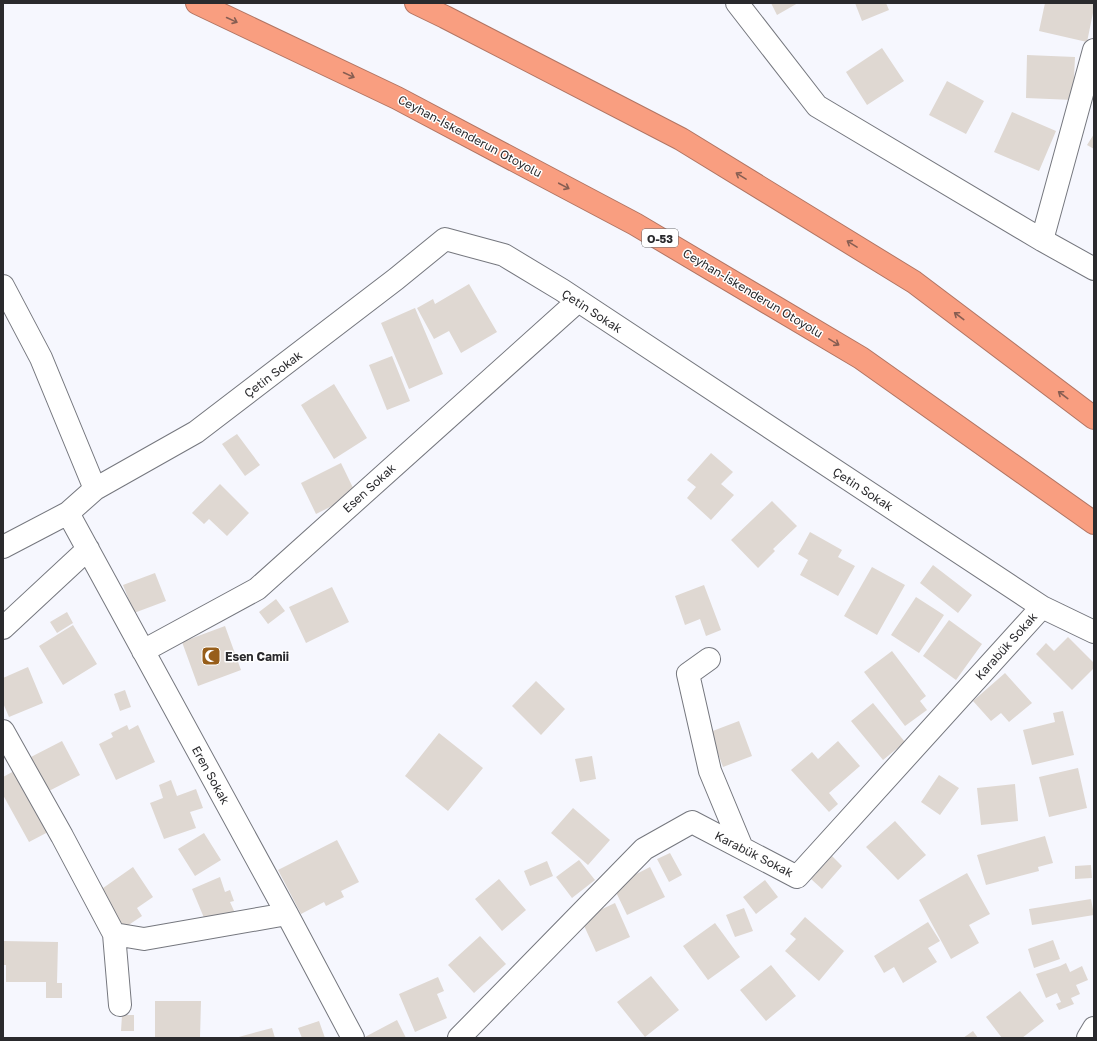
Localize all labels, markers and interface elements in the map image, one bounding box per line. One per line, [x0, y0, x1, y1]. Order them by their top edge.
one-way arrow [226, 17, 238, 24]
one-way arrow [343, 72, 355, 79]
street label: Ceyhan-İskenderun Otoyolu [395, 92, 545, 180]
one-way arrow [735, 171, 747, 179]
one-way arrow [558, 183, 570, 190]
road number: O-53 [642, 229, 678, 247]
one-way arrow [846, 239, 858, 247]
street label: Ceyhan-İskenderun Otoyolu [680, 245, 826, 341]
street label: Çetin Sokak [559, 286, 625, 336]
one-way arrow [954, 312, 965, 320]
one-way arrow [828, 339, 840, 347]
street label: Çetin Sokak [241, 347, 305, 401]
one-way arrow [1057, 390, 1068, 399]
street label: Esen Sokak [339, 460, 399, 516]
street label: Çetin Sokak [830, 464, 896, 514]
street label: Karabük Sokak [972, 609, 1040, 683]
mosque icon: Esen Camii [200, 645, 222, 667]
place label: Esen Camii [225, 649, 289, 664]
street label: Eren Sokak [189, 743, 233, 807]
street label: Karabük Sokak [712, 828, 796, 880]

